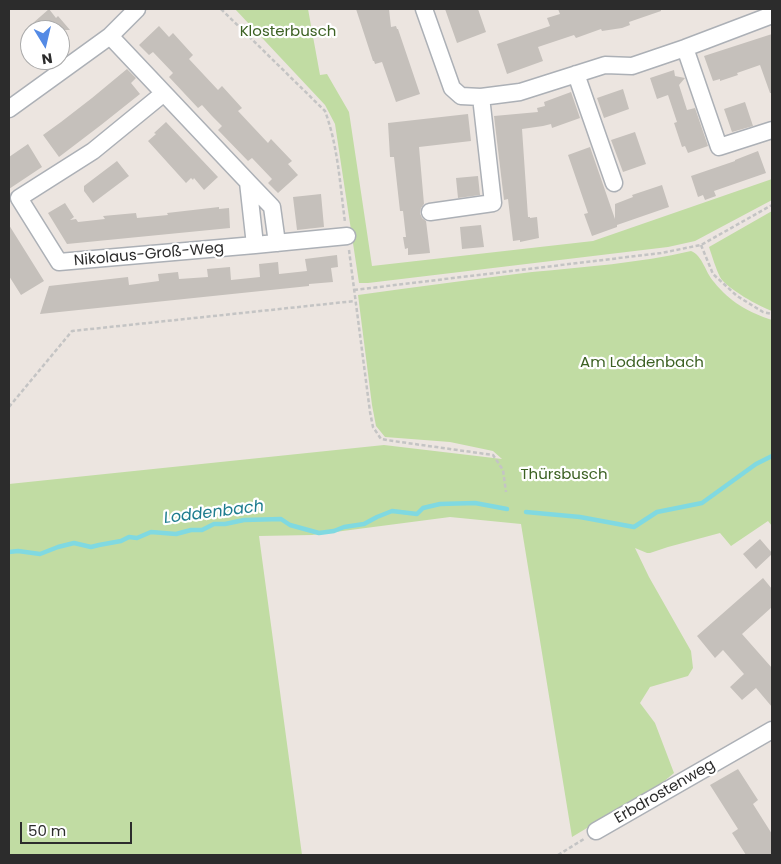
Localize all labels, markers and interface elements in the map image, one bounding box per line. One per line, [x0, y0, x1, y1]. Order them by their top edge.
north arrow [20, 20, 70, 70]
park label: Klosterbusch [240, 23, 336, 41]
text: N [40, 48, 54, 70]
street label: Nikolaus-Groß-Weg [73, 239, 225, 271]
park label: Am Loddenbach [580, 354, 704, 372]
park label: Thürsbusch [520, 466, 608, 484]
water label: Loddenbach [163, 497, 265, 529]
street label: Erbdrostenweg [612, 756, 718, 828]
scale bar [22, 812, 135, 844]
text: 50 m [28, 820, 66, 841]

